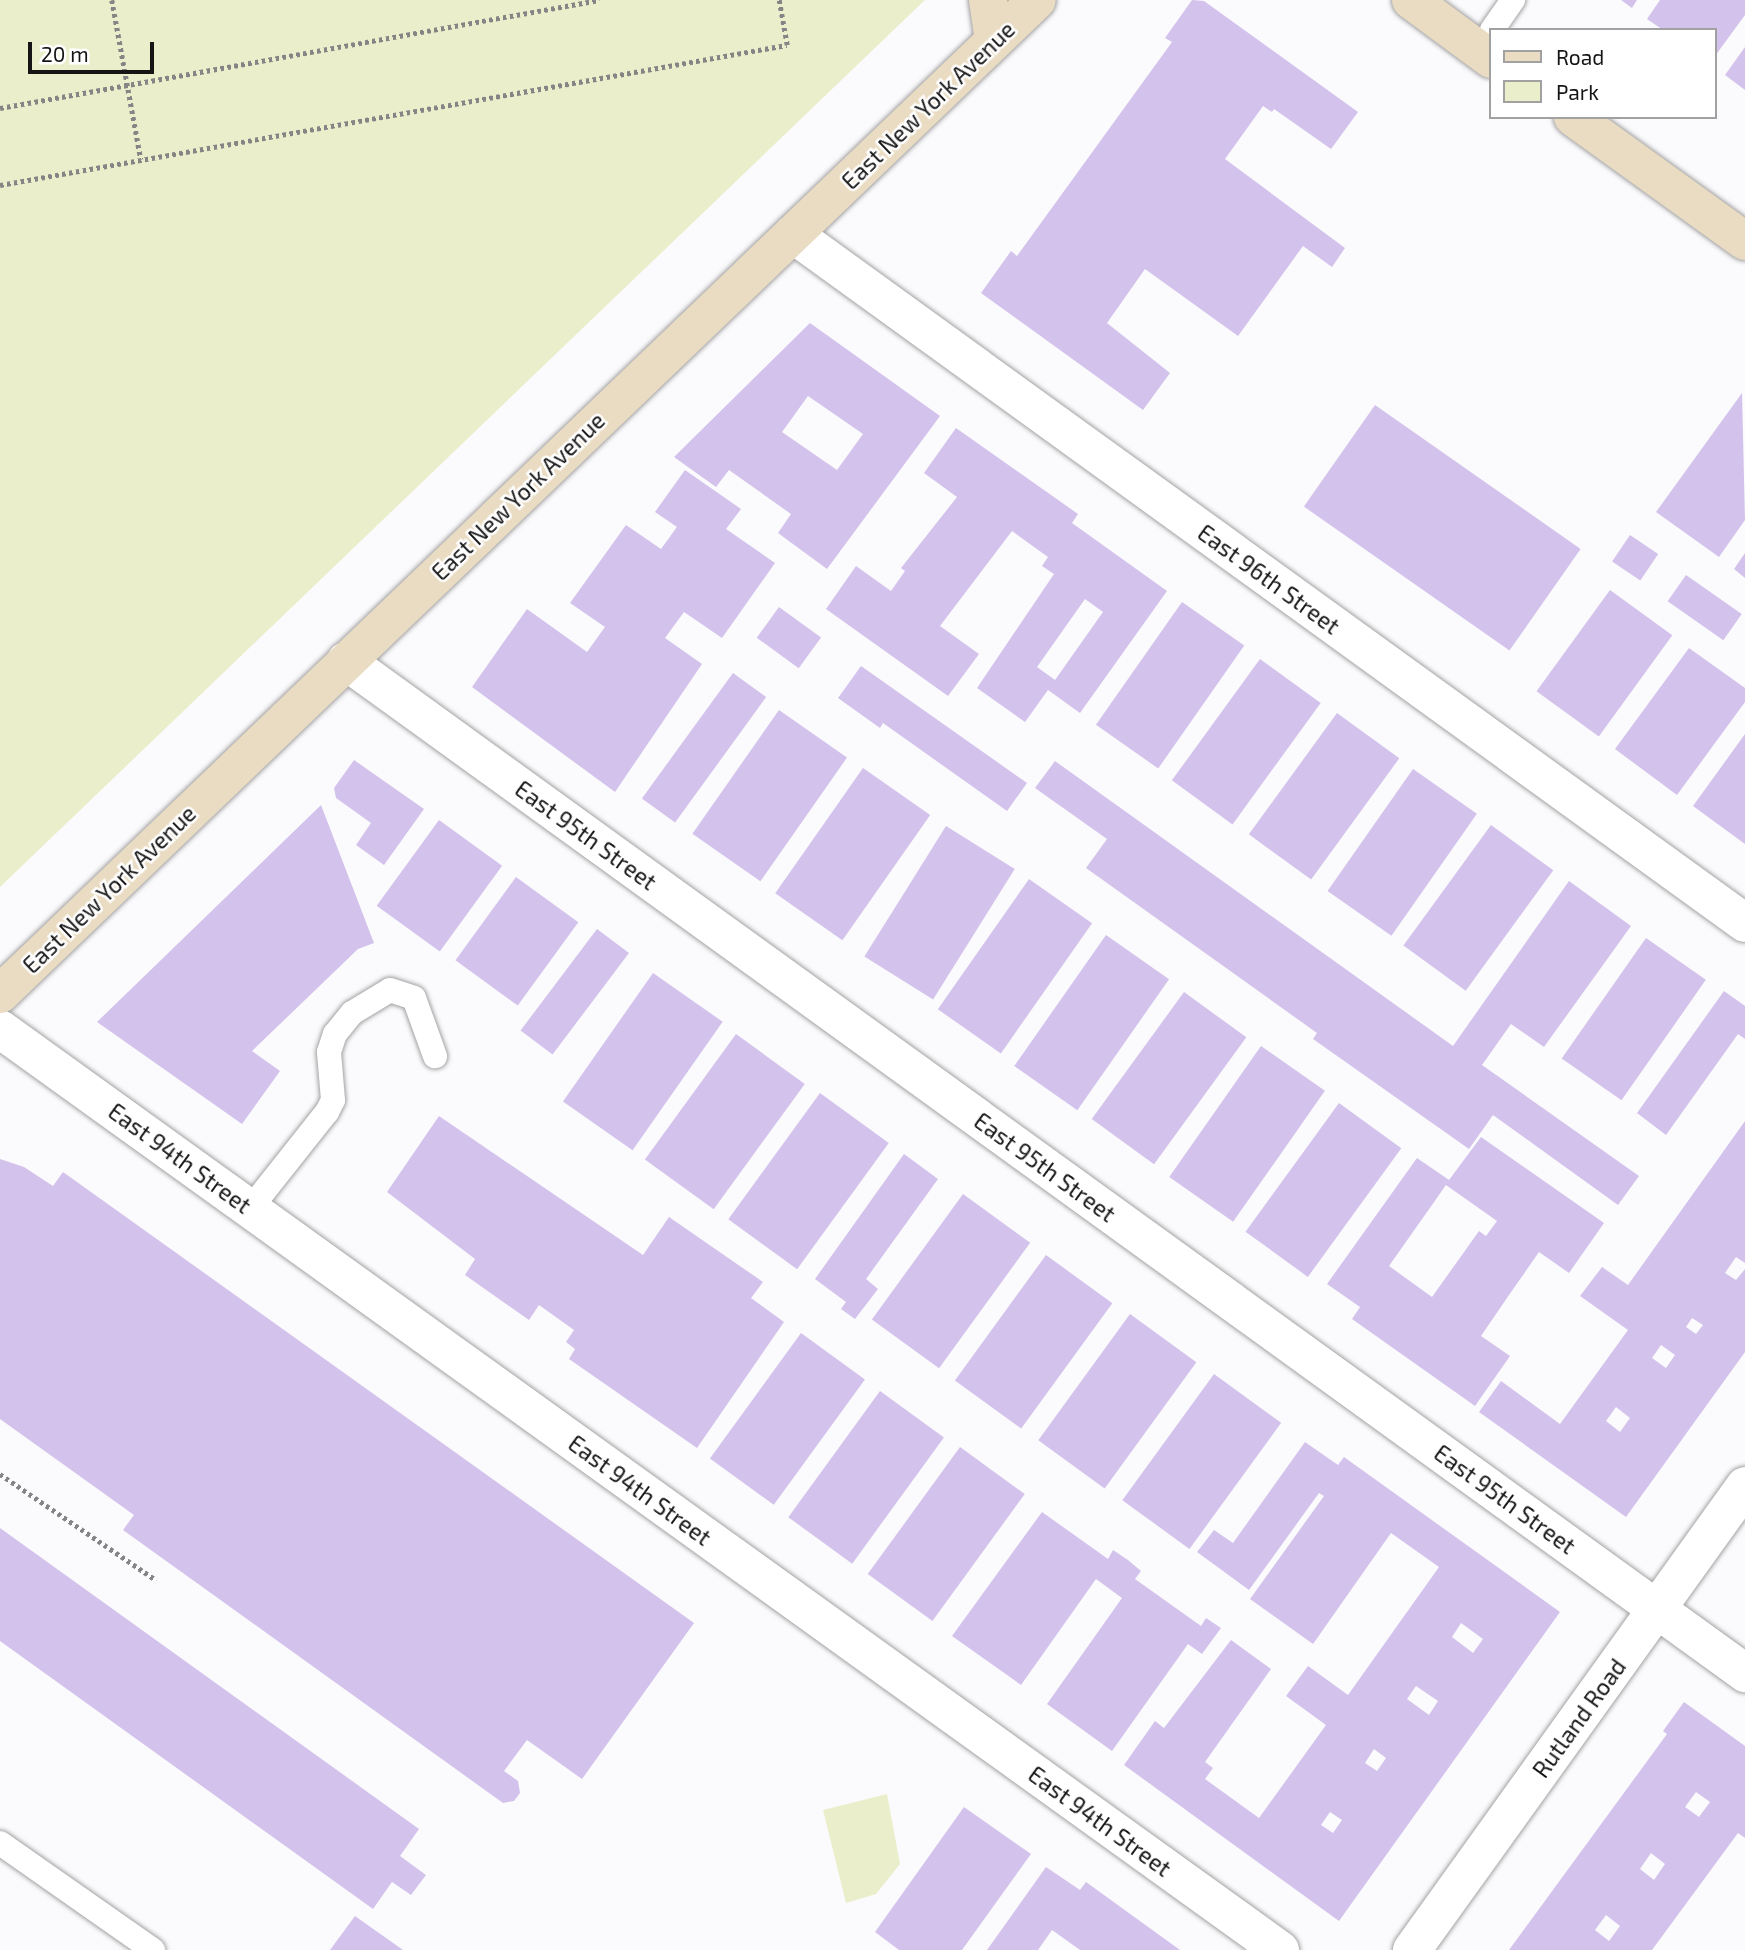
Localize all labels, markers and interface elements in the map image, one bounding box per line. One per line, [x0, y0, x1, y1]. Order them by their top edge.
street label: East New York Avenue [835, 15, 1021, 195]
scale bar [32, 28, 158, 72]
legend [1490, 28, 1717, 119]
text: 20 m [41, 41, 89, 66]
text: Road [1556, 44, 1604, 69]
text: Park [1556, 79, 1599, 104]
street label: East New York Avenue [425, 406, 611, 586]
street label: East 96th Street [1193, 518, 1345, 640]
street label: East 95th Street [510, 775, 662, 895]
street label: East New York Avenue [16, 799, 202, 979]
street label: East 94th Street [103, 1097, 257, 1219]
street label: East 95th Street [969, 1107, 1121, 1227]
street label: East 94th Street [563, 1429, 717, 1551]
street label: East 95th Street [1429, 1439, 1581, 1559]
street label: Rutland Road [1527, 1653, 1631, 1783]
street label: East 94th Street [1023, 1760, 1177, 1882]

